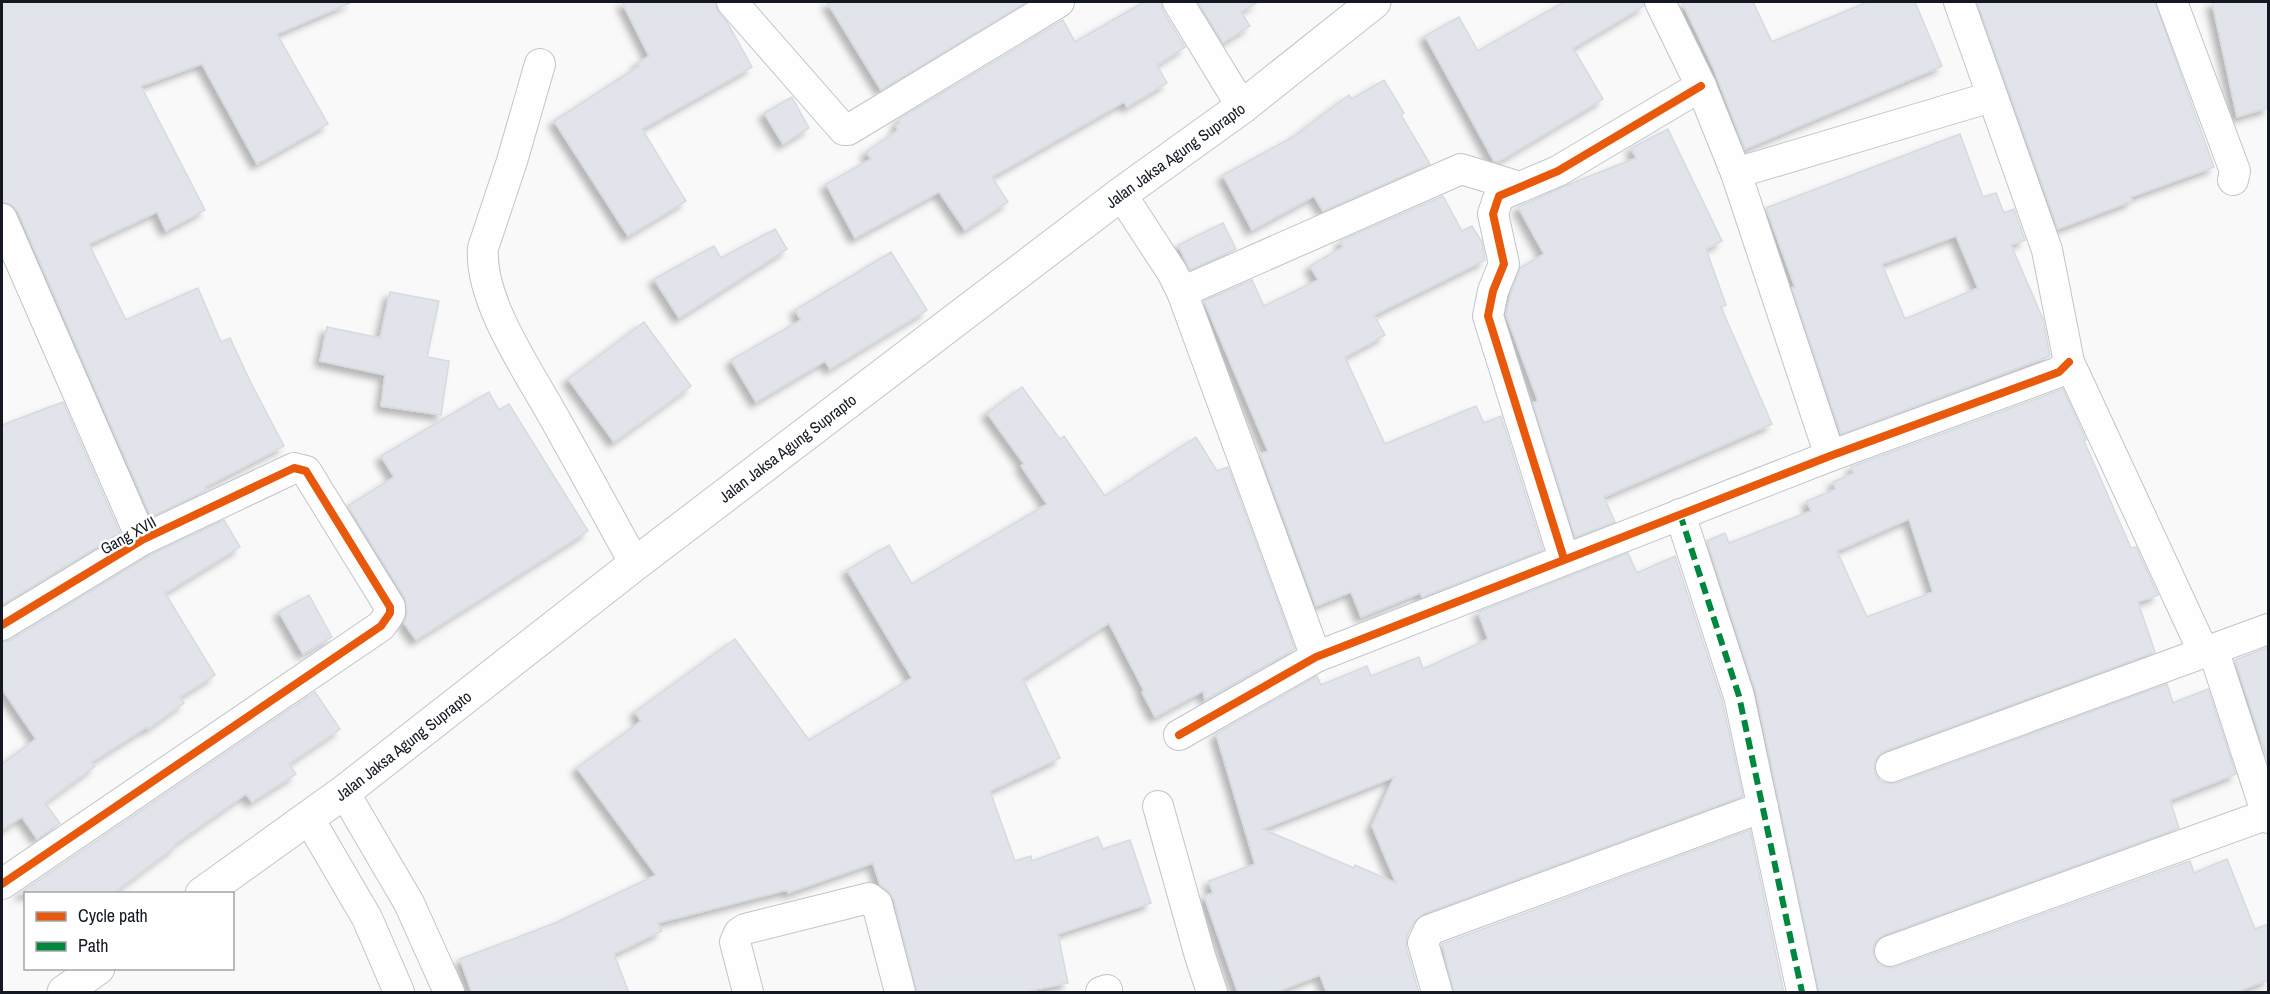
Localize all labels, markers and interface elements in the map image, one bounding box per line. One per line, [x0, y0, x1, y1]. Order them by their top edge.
street label: Jalan Jaksa Agung Suprapto [1101, 97, 1249, 213]
street label: Jalan Jaksa Agung Suprapto [714, 389, 861, 507]
street label: Gang XVII [96, 511, 160, 559]
street label: Jalan Jaksa Agung Suprapto [331, 685, 476, 806]
legend [24, 892, 234, 970]
text: Cycle path [78, 903, 148, 928]
text: Path [78, 933, 108, 958]

